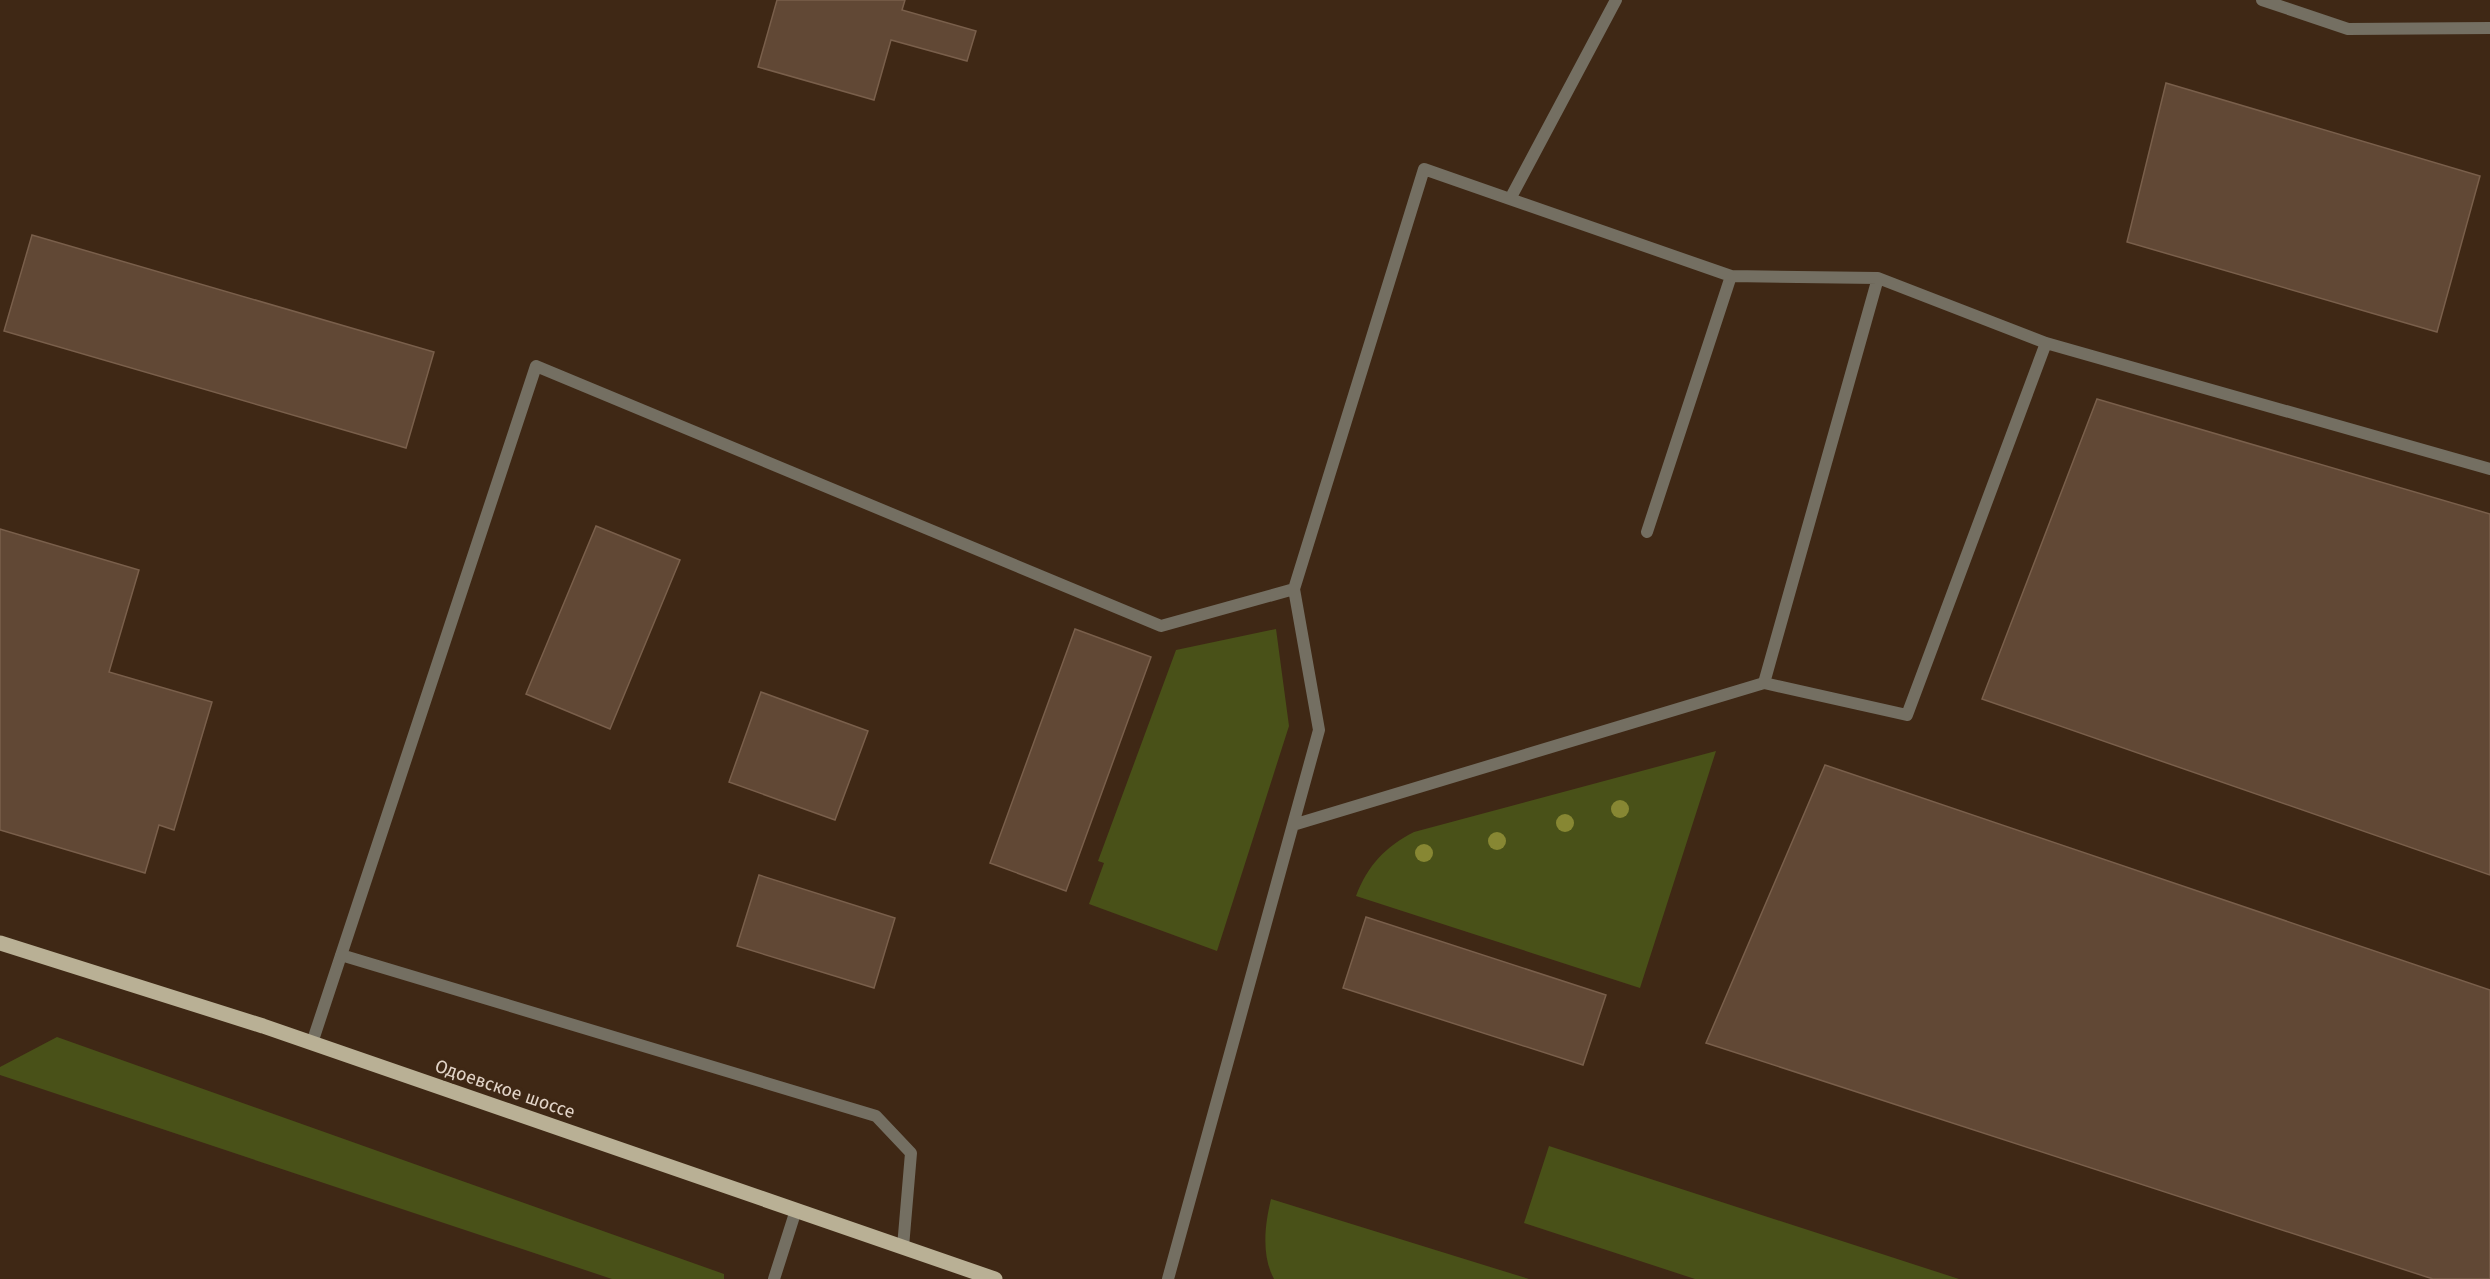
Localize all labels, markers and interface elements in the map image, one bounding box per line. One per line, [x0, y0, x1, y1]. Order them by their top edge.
street label: Одоевское шоссе [432, 1055, 578, 1123]

